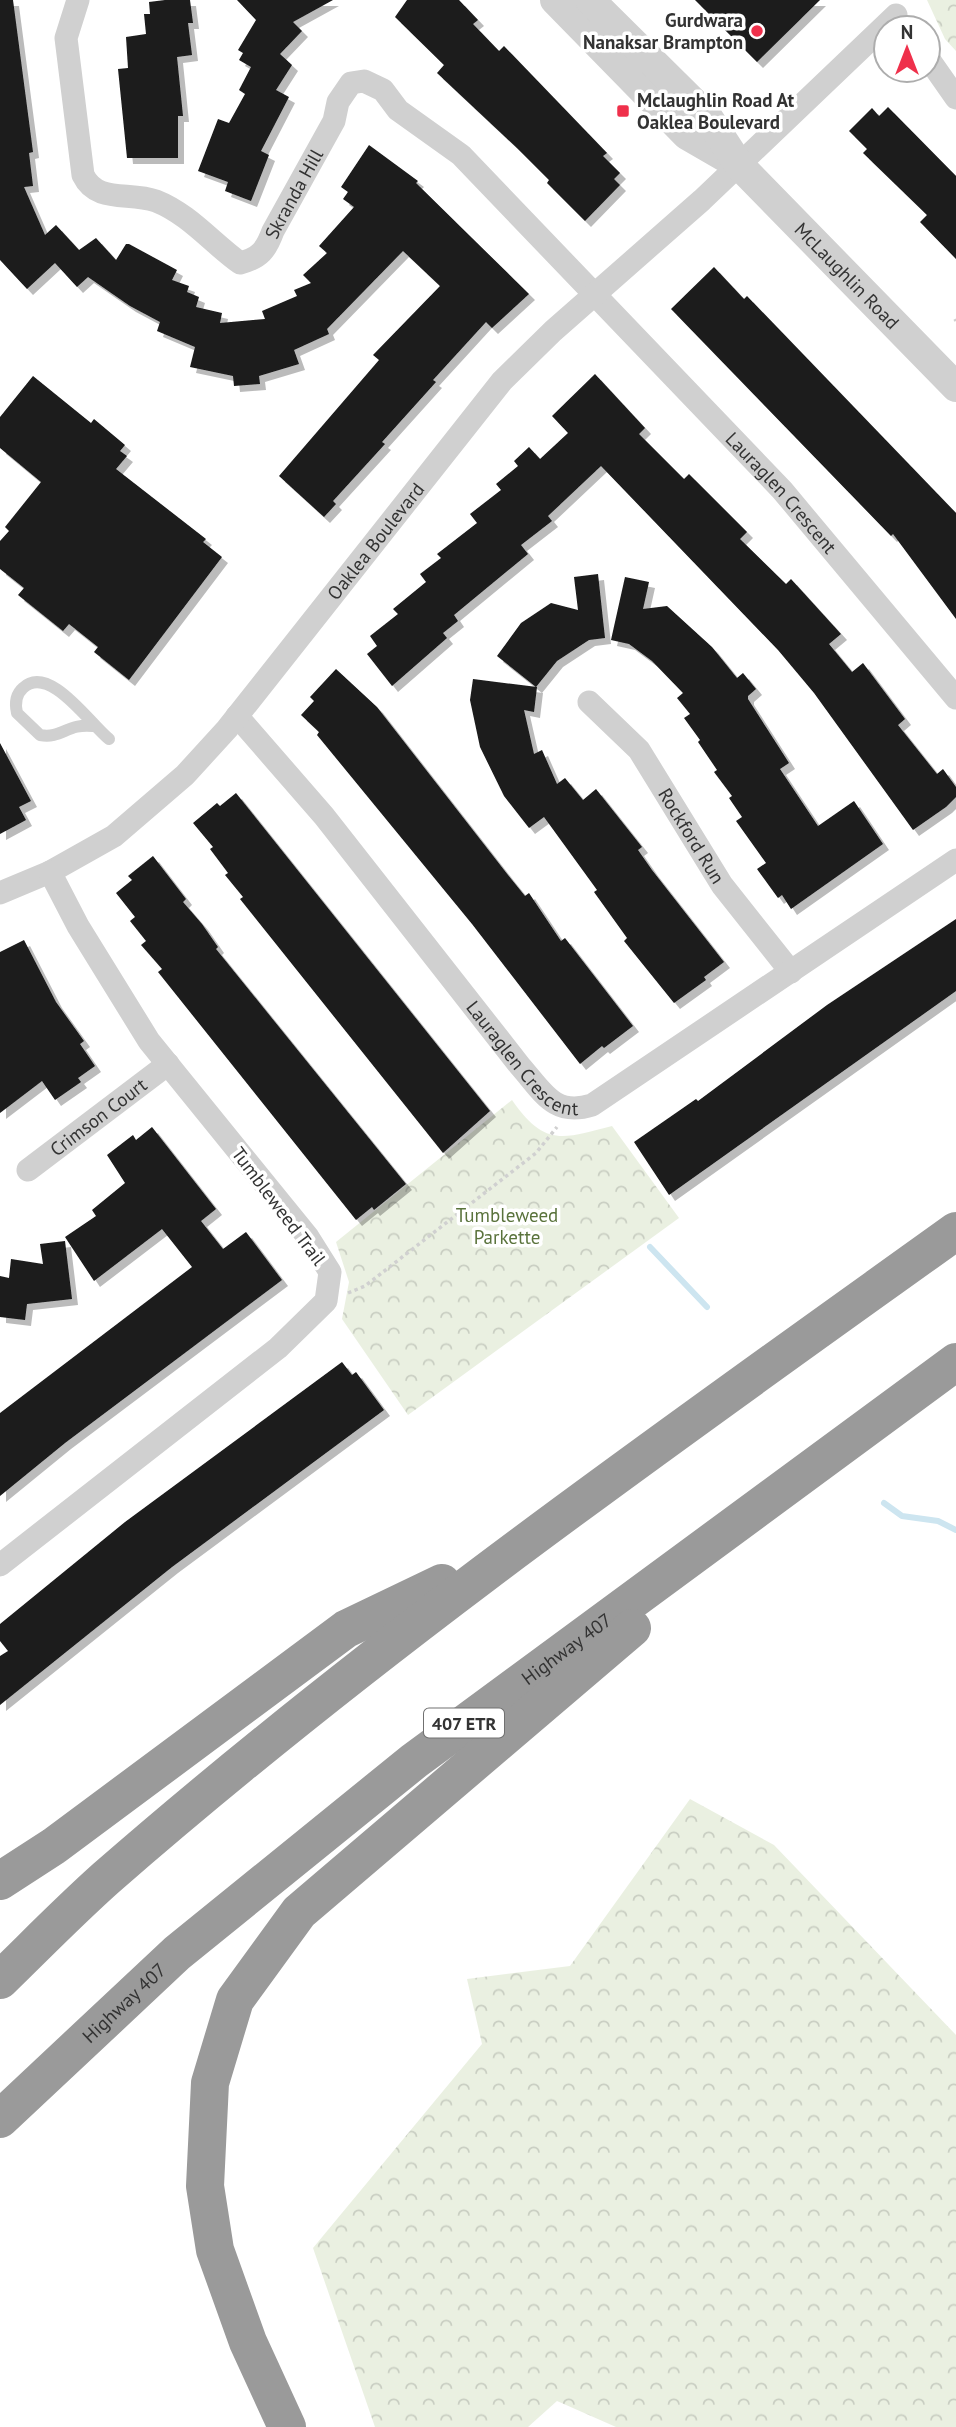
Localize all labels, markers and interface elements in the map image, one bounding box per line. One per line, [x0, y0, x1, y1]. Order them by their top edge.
place label: Gurdwara Nanaksar Brampton [583, 8, 743, 54]
north arrow [872, 14, 942, 84]
text: N [901, 20, 913, 44]
marker: Gurdwara Nanaksar Brampton [749, 23, 765, 39]
place label: Mclaughlin Road At Oaklea Boulevard [637, 88, 794, 134]
marker: Mclaughlin Road At Oaklea Boulevard [615, 103, 631, 119]
street label: Skranda Hill [259, 144, 328, 242]
street label: McLaughlin Road [790, 217, 905, 334]
street label: Lauraglen Crescent [721, 427, 842, 559]
street label: Oaklea Boulevard [322, 478, 429, 605]
street label: Rockford Run [653, 784, 730, 888]
street label: Lauraglen Crescent [461, 996, 579, 1120]
street label: Crimson Court [45, 1072, 152, 1161]
street label: Tumbleweed Trail [227, 1142, 332, 1270]
park label: Tumbleweed Parkette [456, 1203, 558, 1249]
street label: Highway 407 [517, 1608, 616, 1690]
road number: 407 ETR [424, 1708, 504, 1738]
street label: Highway 407 [77, 1958, 171, 2048]

